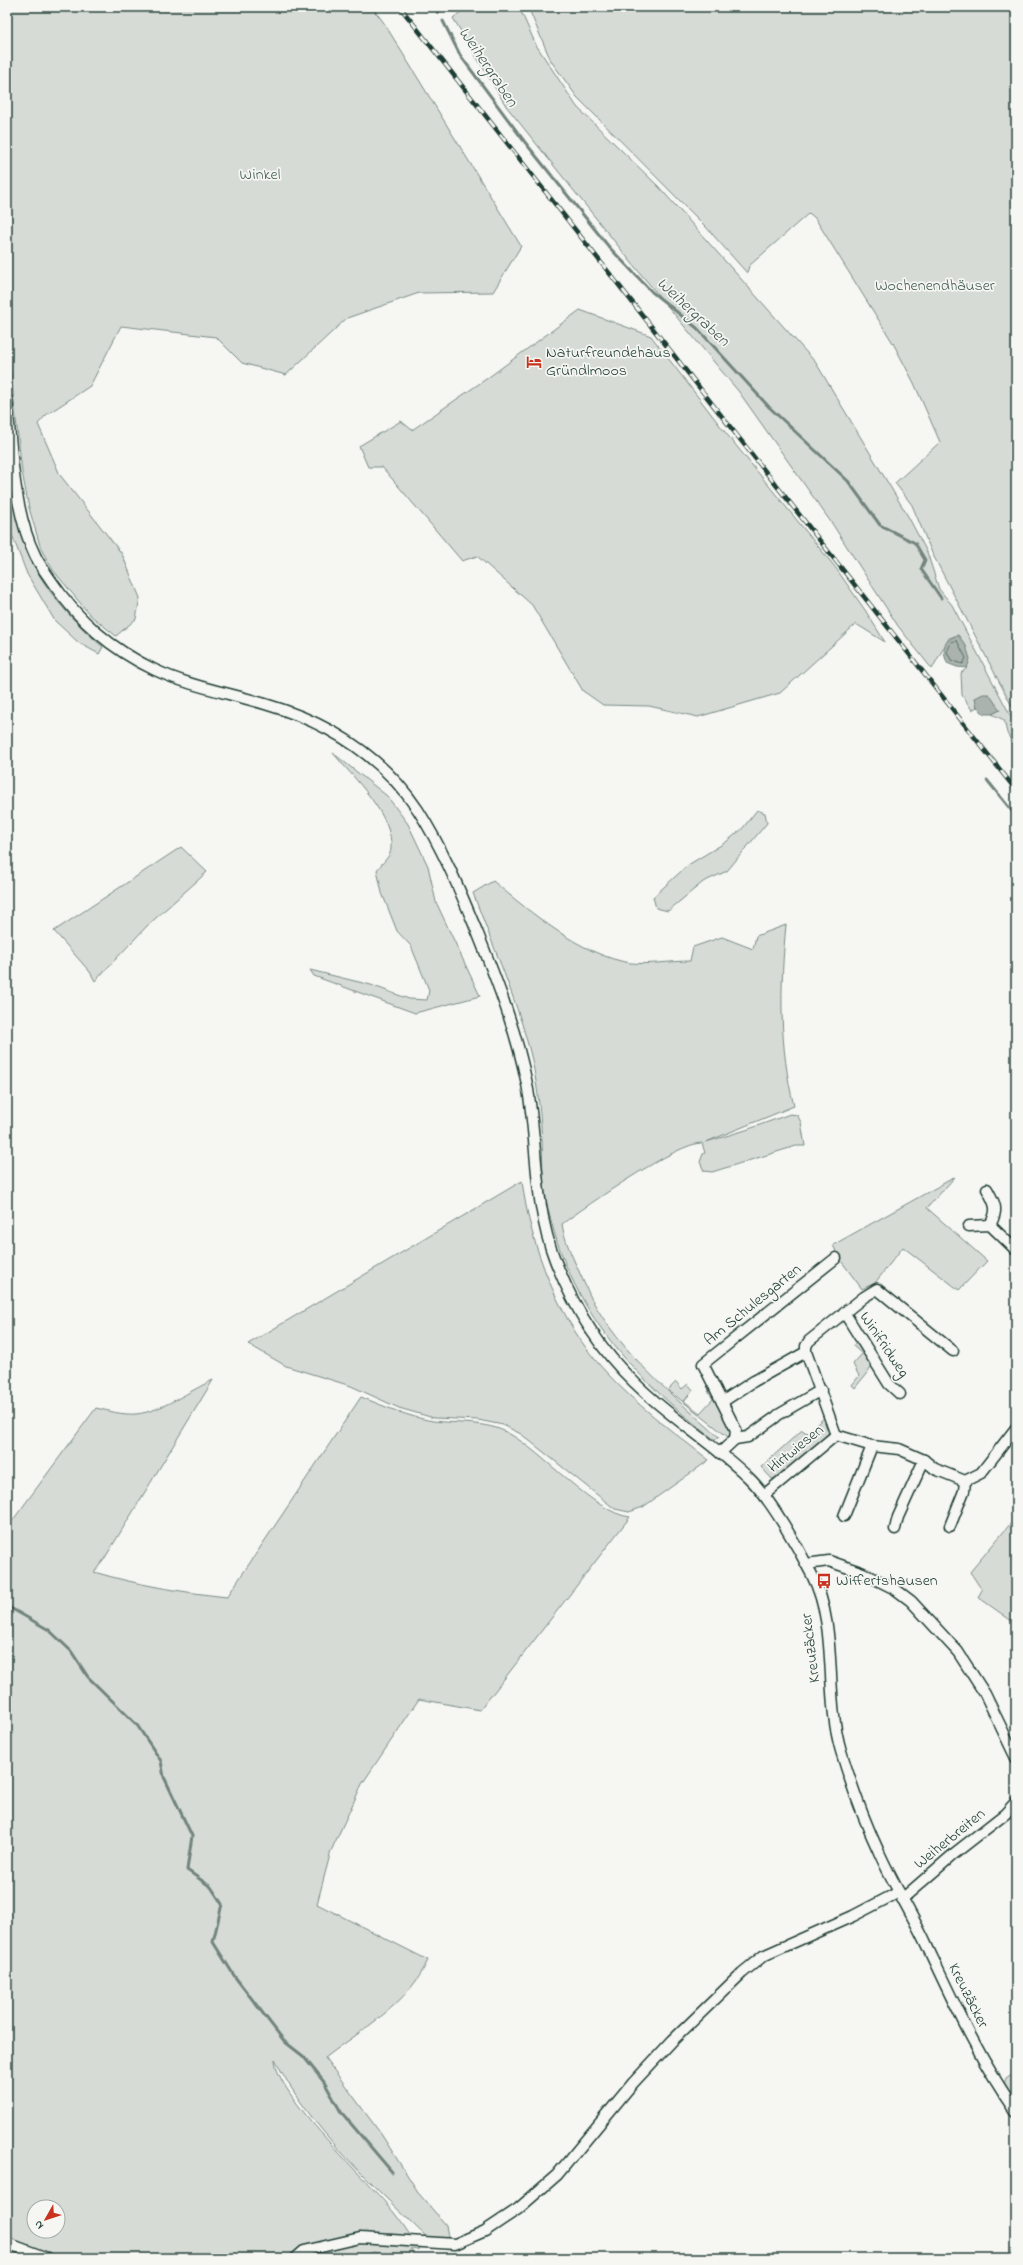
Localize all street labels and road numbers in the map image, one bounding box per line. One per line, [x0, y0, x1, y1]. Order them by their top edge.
street label: Am Schulesgarten [699, 1258, 807, 1352]
street label: Winifridweg [853, 1307, 915, 1383]
street label: Hirtwiesen [763, 1419, 829, 1479]
street label: Kreuzäcker [795, 1612, 827, 1684]
street label: Weiherbreiten [909, 1803, 991, 1875]
street label: Kreuzäcker [941, 1959, 995, 2033]

